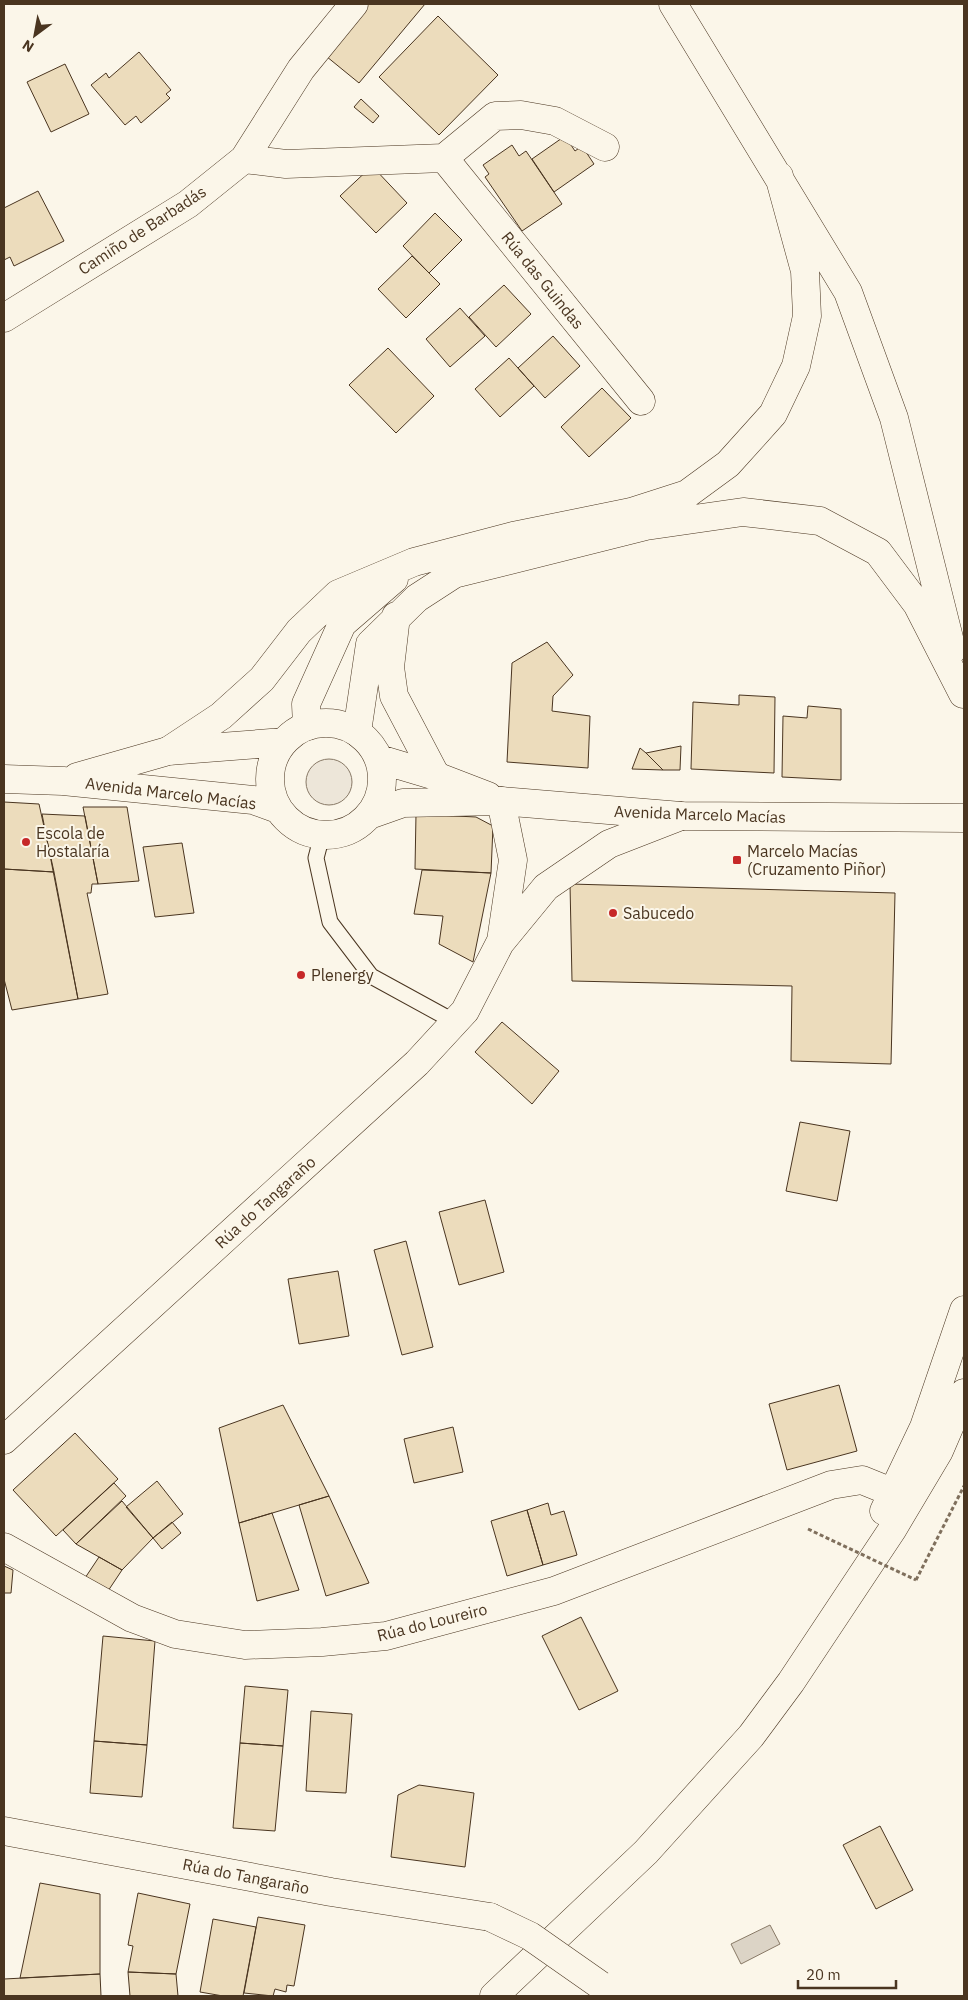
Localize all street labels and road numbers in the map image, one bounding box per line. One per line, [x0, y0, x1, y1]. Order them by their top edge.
street label: Camiño de Barbadás [74, 181, 210, 279]
street label: Rúa das Guindas [497, 227, 589, 333]
street label: Avenida Marcelo Macías [84, 773, 258, 813]
street label: Avenida Marcelo Macías [614, 801, 786, 827]
street label: Rúa do Tangaraño [210, 1151, 320, 1252]
street label: Rúa do Loureiro [375, 1599, 489, 1645]
street label: Rúa do Tangaraño [181, 1854, 311, 1898]

